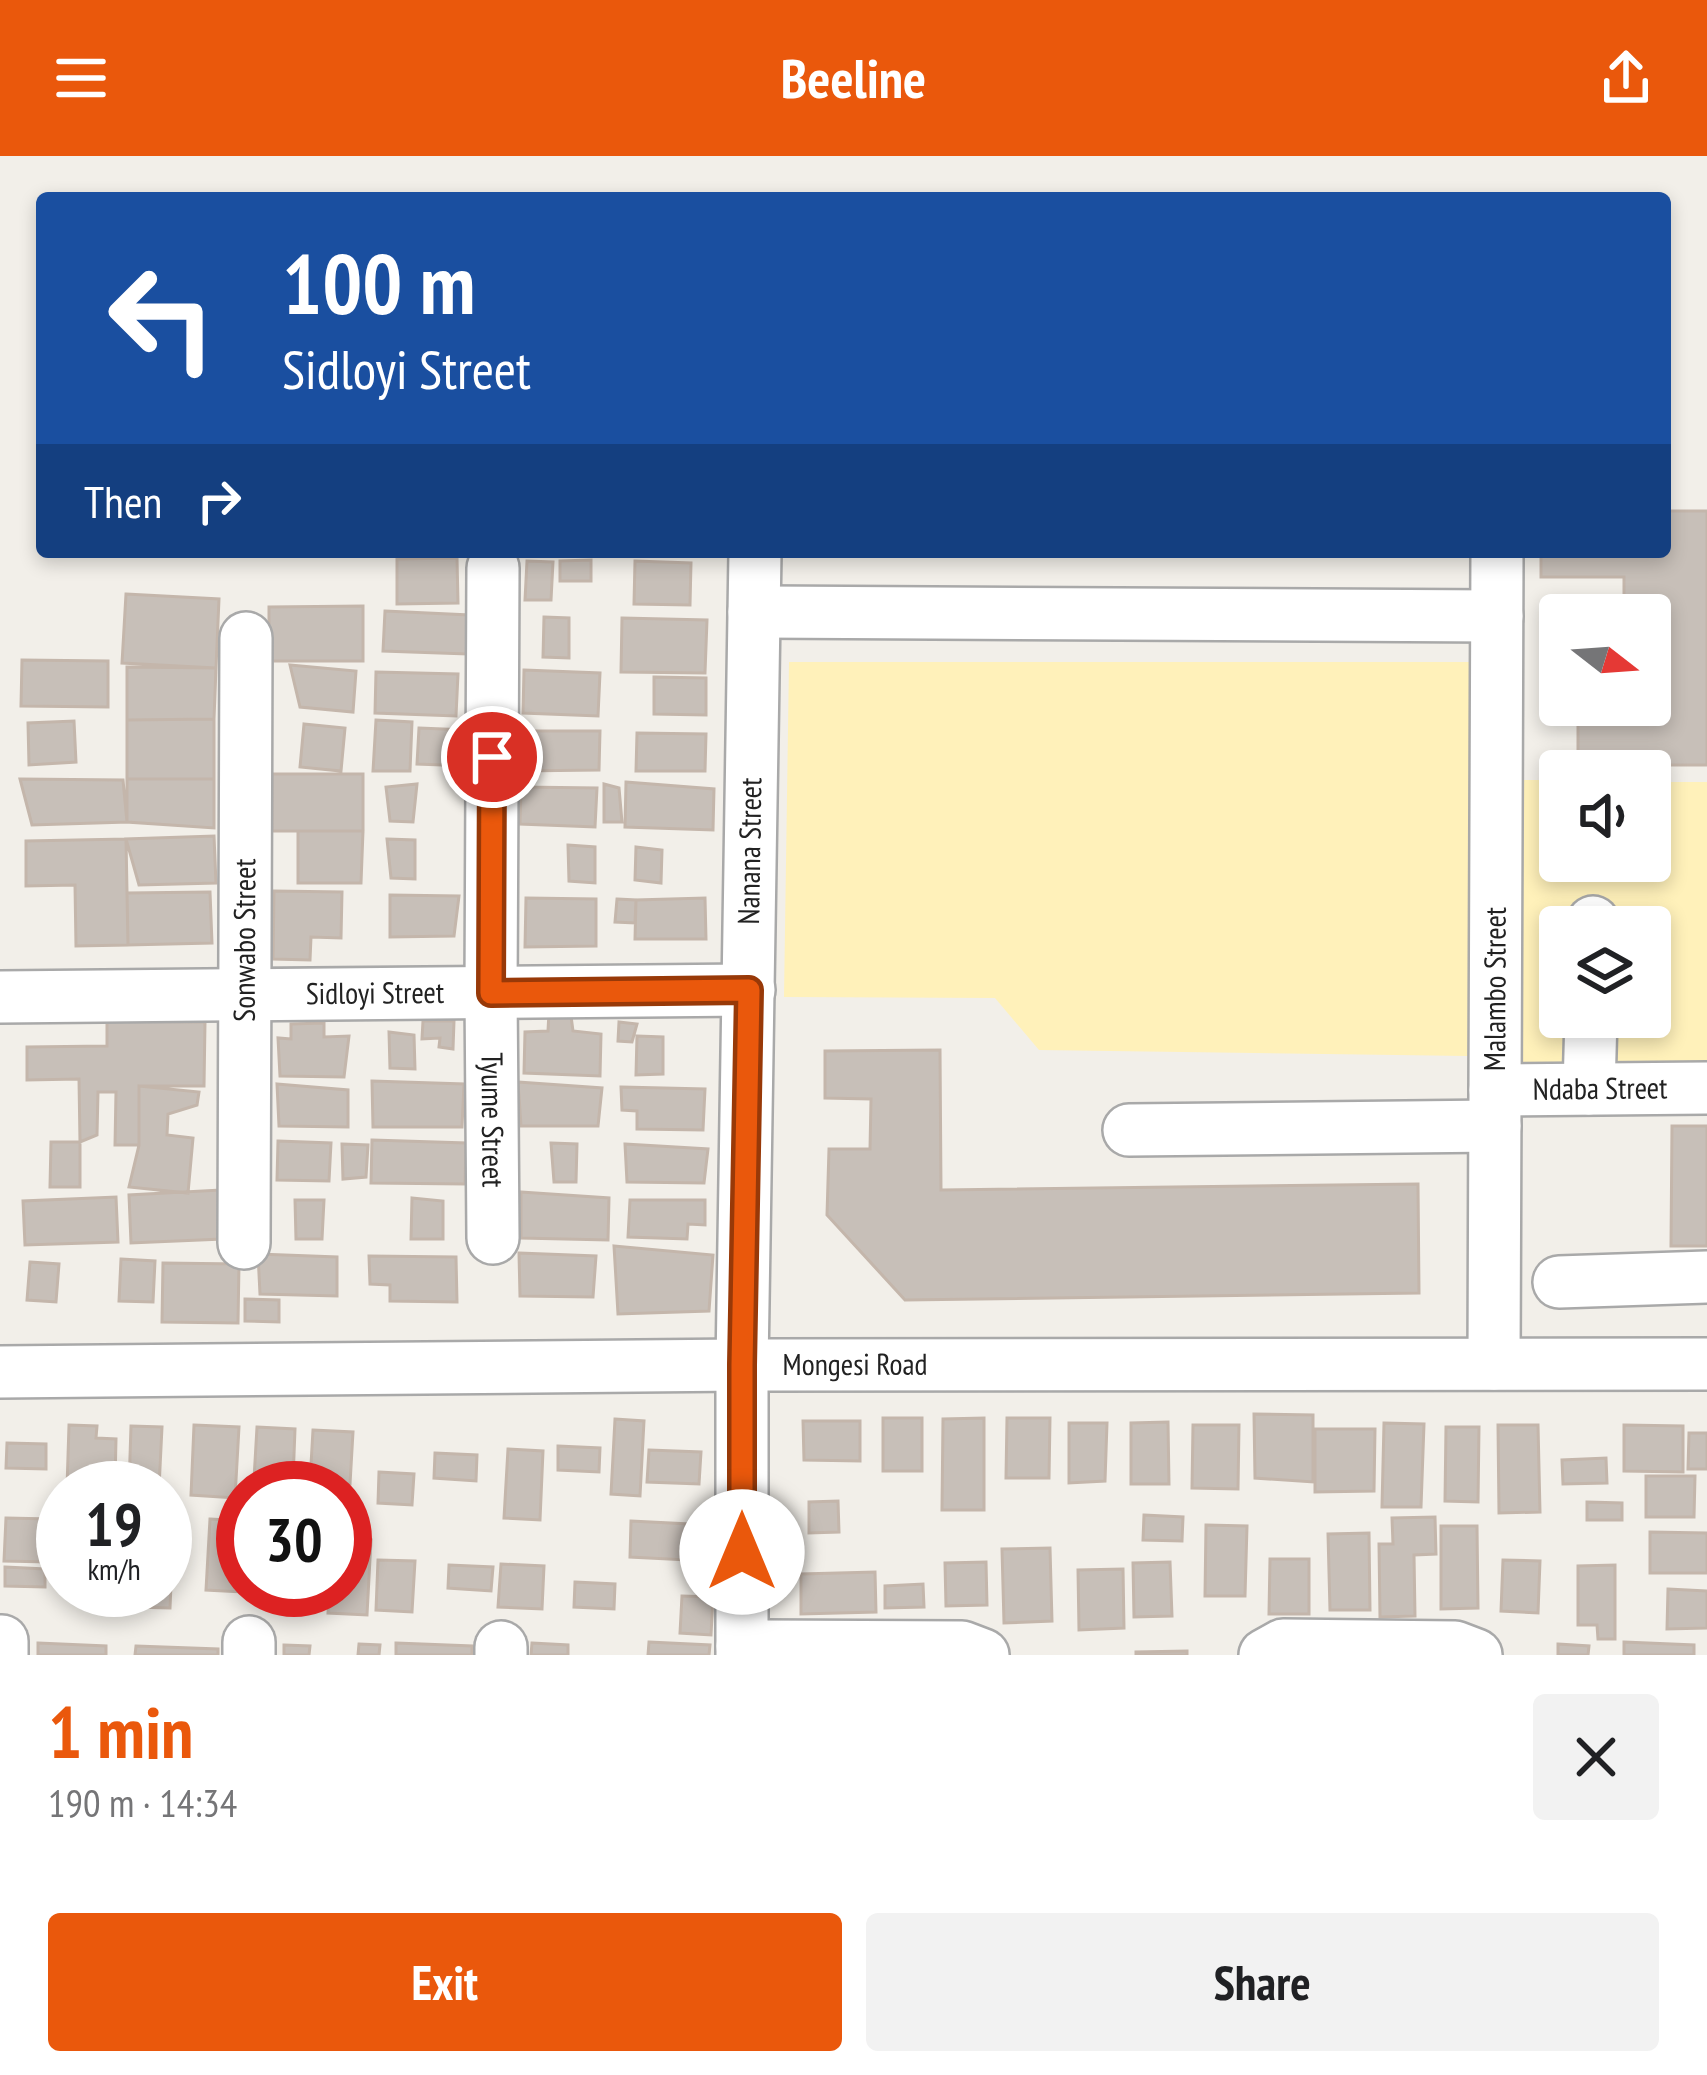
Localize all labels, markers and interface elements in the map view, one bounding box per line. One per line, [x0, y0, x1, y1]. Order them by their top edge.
text: Beeline [781, 43, 926, 113]
icon: menu [48, 45, 114, 111]
icon: share [1593, 45, 1659, 111]
text: 100 m [282, 228, 475, 337]
icon: left [84, 240, 240, 396]
text: Sidloyi Street [282, 334, 531, 404]
icon: right [186, 468, 252, 534]
text: Then [84, 472, 162, 530]
north arrow [1539, 594, 1671, 726]
map controls [1539, 594, 1671, 1038]
pin [441, 706, 543, 808]
icon: arrive [459, 724, 525, 790]
button: sound [1539, 750, 1671, 882]
street label: Nanana Street [728, 776, 769, 925]
street label: Sonwabo Street [224, 858, 263, 1022]
street label: Malambo Street [1474, 906, 1514, 1071]
button: layers [1539, 906, 1671, 1038]
street label: Sidloyi Street [306, 972, 445, 1012]
street label: Tyume Street [473, 1052, 514, 1188]
street label: Ndaba Street [1532, 1067, 1668, 1108]
street label: Mongesi Road [783, 1344, 927, 1383]
speed limit sign: 30 [216, 1461, 372, 1617]
text: 19 [85, 1485, 143, 1563]
position arrow [679, 1489, 805, 1615]
text: km/h [87, 1549, 141, 1588]
text: 1 min [48, 1685, 193, 1778]
button: close [1533, 1694, 1659, 1820]
text: 190 m · 14:34 [48, 1777, 237, 1828]
button: Exit [48, 1913, 842, 2051]
button: Share [866, 1913, 1659, 2051]

